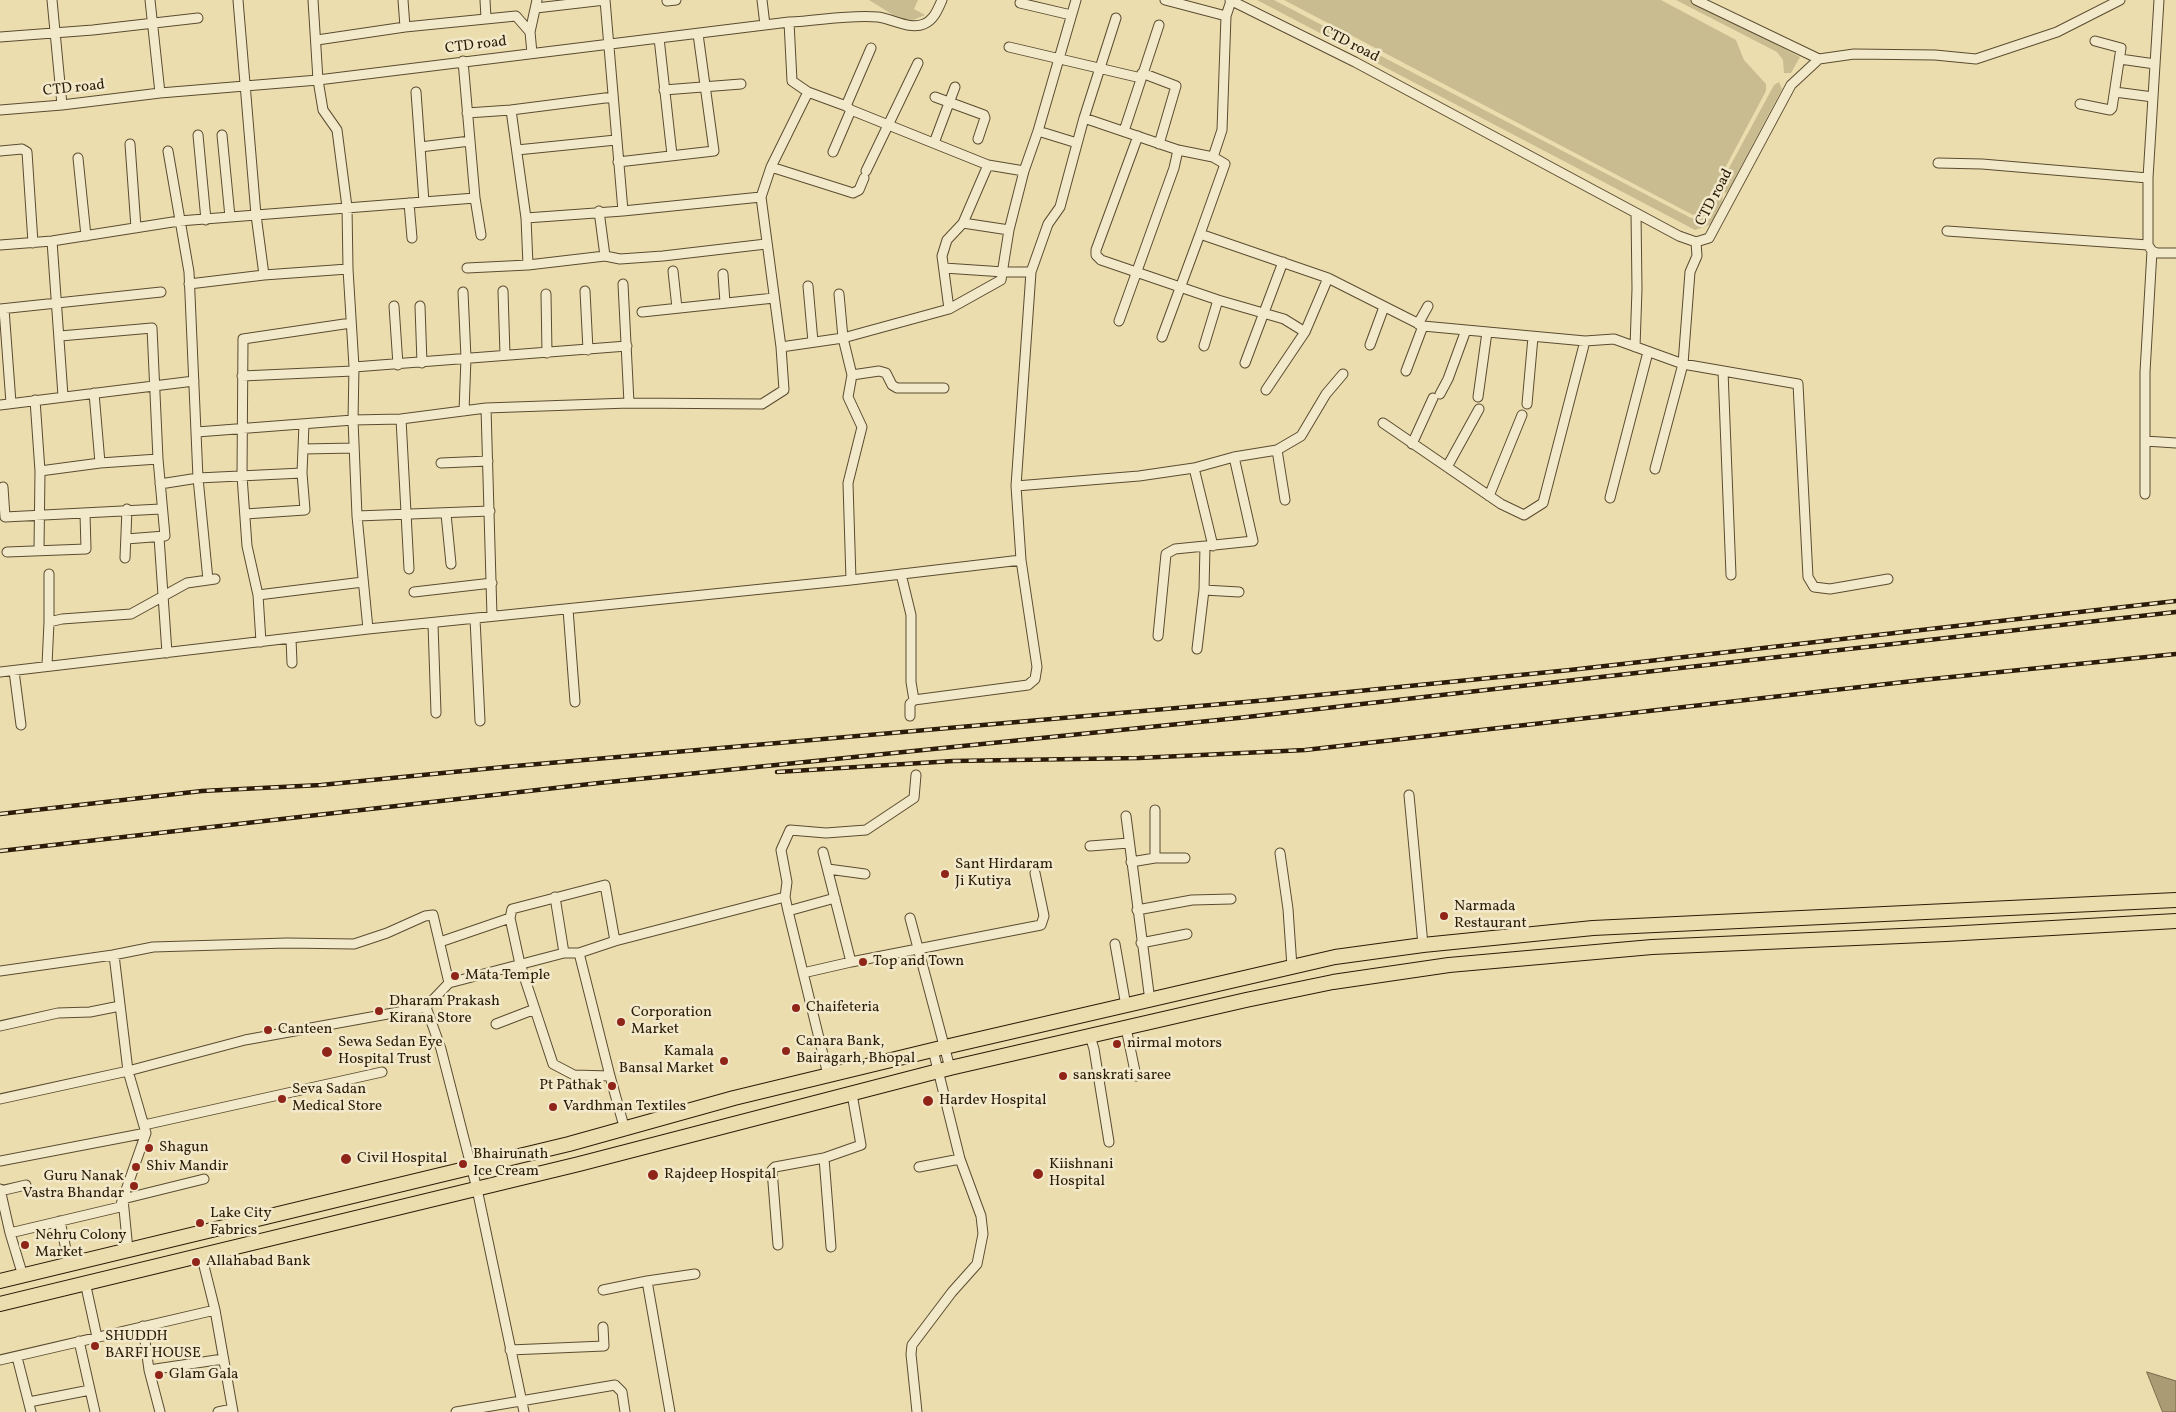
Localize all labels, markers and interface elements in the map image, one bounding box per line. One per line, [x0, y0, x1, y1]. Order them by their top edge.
street label: CTD road [1318, 23, 1382, 67]
street label: CTD road [444, 33, 508, 59]
street label: CTD road [42, 77, 106, 101]
street label: CTD road [1692, 166, 1738, 230]
place label: Sant Hirdaram Ji Kutiya [955, 856, 1053, 891]
marker: Sant Hirdaram Ji Kutiya [939, 868, 951, 880]
place label: Narmada Restaurant [1454, 898, 1527, 933]
marker: Narmada Restaurant [1438, 910, 1450, 922]
place label: Top and Town [873, 953, 964, 971]
marker: Top and Town [857, 956, 869, 968]
place label: Mata Temple [465, 967, 550, 985]
marker: Mata Temple [449, 970, 461, 982]
place label: Dharam Prakash Kirana Store [389, 993, 500, 1028]
place label: Chaifeteria [806, 999, 879, 1017]
marker: Chaifeteria [790, 1002, 802, 1014]
place label: Corporation Market [631, 1004, 712, 1039]
marker: Dharam Prakash Kirana Store [373, 1005, 385, 1017]
marker: Corporation Market [615, 1016, 627, 1028]
place label: Canteen [278, 1021, 333, 1039]
marker: Canteen [262, 1024, 274, 1036]
place label: Canara Bank, Bairagarh, Bhopal [796, 1033, 915, 1068]
place label: Sewa Sedan Eye Hospital Trust [338, 1034, 443, 1069]
place label: nirmal motors [1127, 1035, 1222, 1053]
marker: nirmal motors [1111, 1038, 1123, 1050]
place label: Kamala Bansal Market [619, 1043, 714, 1078]
marker: Sewa Sedan Eye Hospital Trust [320, 1045, 334, 1059]
marker: Canara Bank, Bairagarh, Bhopal [780, 1045, 792, 1057]
marker: Kamala Bansal Market [718, 1055, 730, 1067]
place label: sanskrati saree [1073, 1067, 1171, 1085]
marker: sanskrati saree [1057, 1070, 1069, 1082]
place label: Pt Pathak [539, 1077, 602, 1095]
marker: Pt Pathak [606, 1080, 618, 1092]
place label: Seva Sadan Medical Store [292, 1081, 382, 1116]
place label: Hardev Hospital [939, 1092, 1046, 1110]
marker: Seva Sadan Medical Store [276, 1093, 288, 1105]
marker: Hardev Hospital [921, 1094, 935, 1108]
place label: Vardhman Textiles [563, 1098, 686, 1116]
marker: Vardhman Textiles [547, 1101, 559, 1113]
place label: Shagun [159, 1139, 209, 1157]
marker: Shagun [143, 1142, 155, 1154]
place label: Bhairunath Ice Cream [473, 1146, 548, 1181]
place label: Civil Hospital [357, 1150, 447, 1168]
marker: Civil Hospital [339, 1152, 353, 1166]
place label: Kiishnani Hospital [1049, 1156, 1113, 1191]
place label: Shiv Mandir [146, 1158, 228, 1176]
marker: Bhairunath Ice Cream [457, 1158, 469, 1170]
marker: Shiv Mandir [130, 1161, 142, 1173]
place label: Rajdeep Hospital [664, 1166, 776, 1184]
marker: Kiishnani Hospital [1031, 1167, 1045, 1181]
place label: Guru Nanak Vastra Bhandar [22, 1168, 124, 1203]
marker: Rajdeep Hospital [646, 1168, 660, 1182]
marker: Guru Nanak Vastra Bhandar [128, 1180, 140, 1192]
place label: Lake City Fabrics [210, 1205, 272, 1240]
marker: Lake City Fabrics [194, 1217, 206, 1229]
place label: Nehru Colony Market [35, 1227, 126, 1262]
marker: Nehru Colony Market [19, 1239, 31, 1251]
place label: Allahabad Bank [206, 1253, 310, 1271]
marker: Allahabad Bank [190, 1256, 202, 1268]
place label: SHUDDH BARFI HOUSE [105, 1328, 201, 1363]
marker: SHUDDH BARFI HOUSE [89, 1340, 101, 1352]
place label: Glam Gala [169, 1366, 239, 1384]
marker: Glam Gala [153, 1369, 165, 1381]

